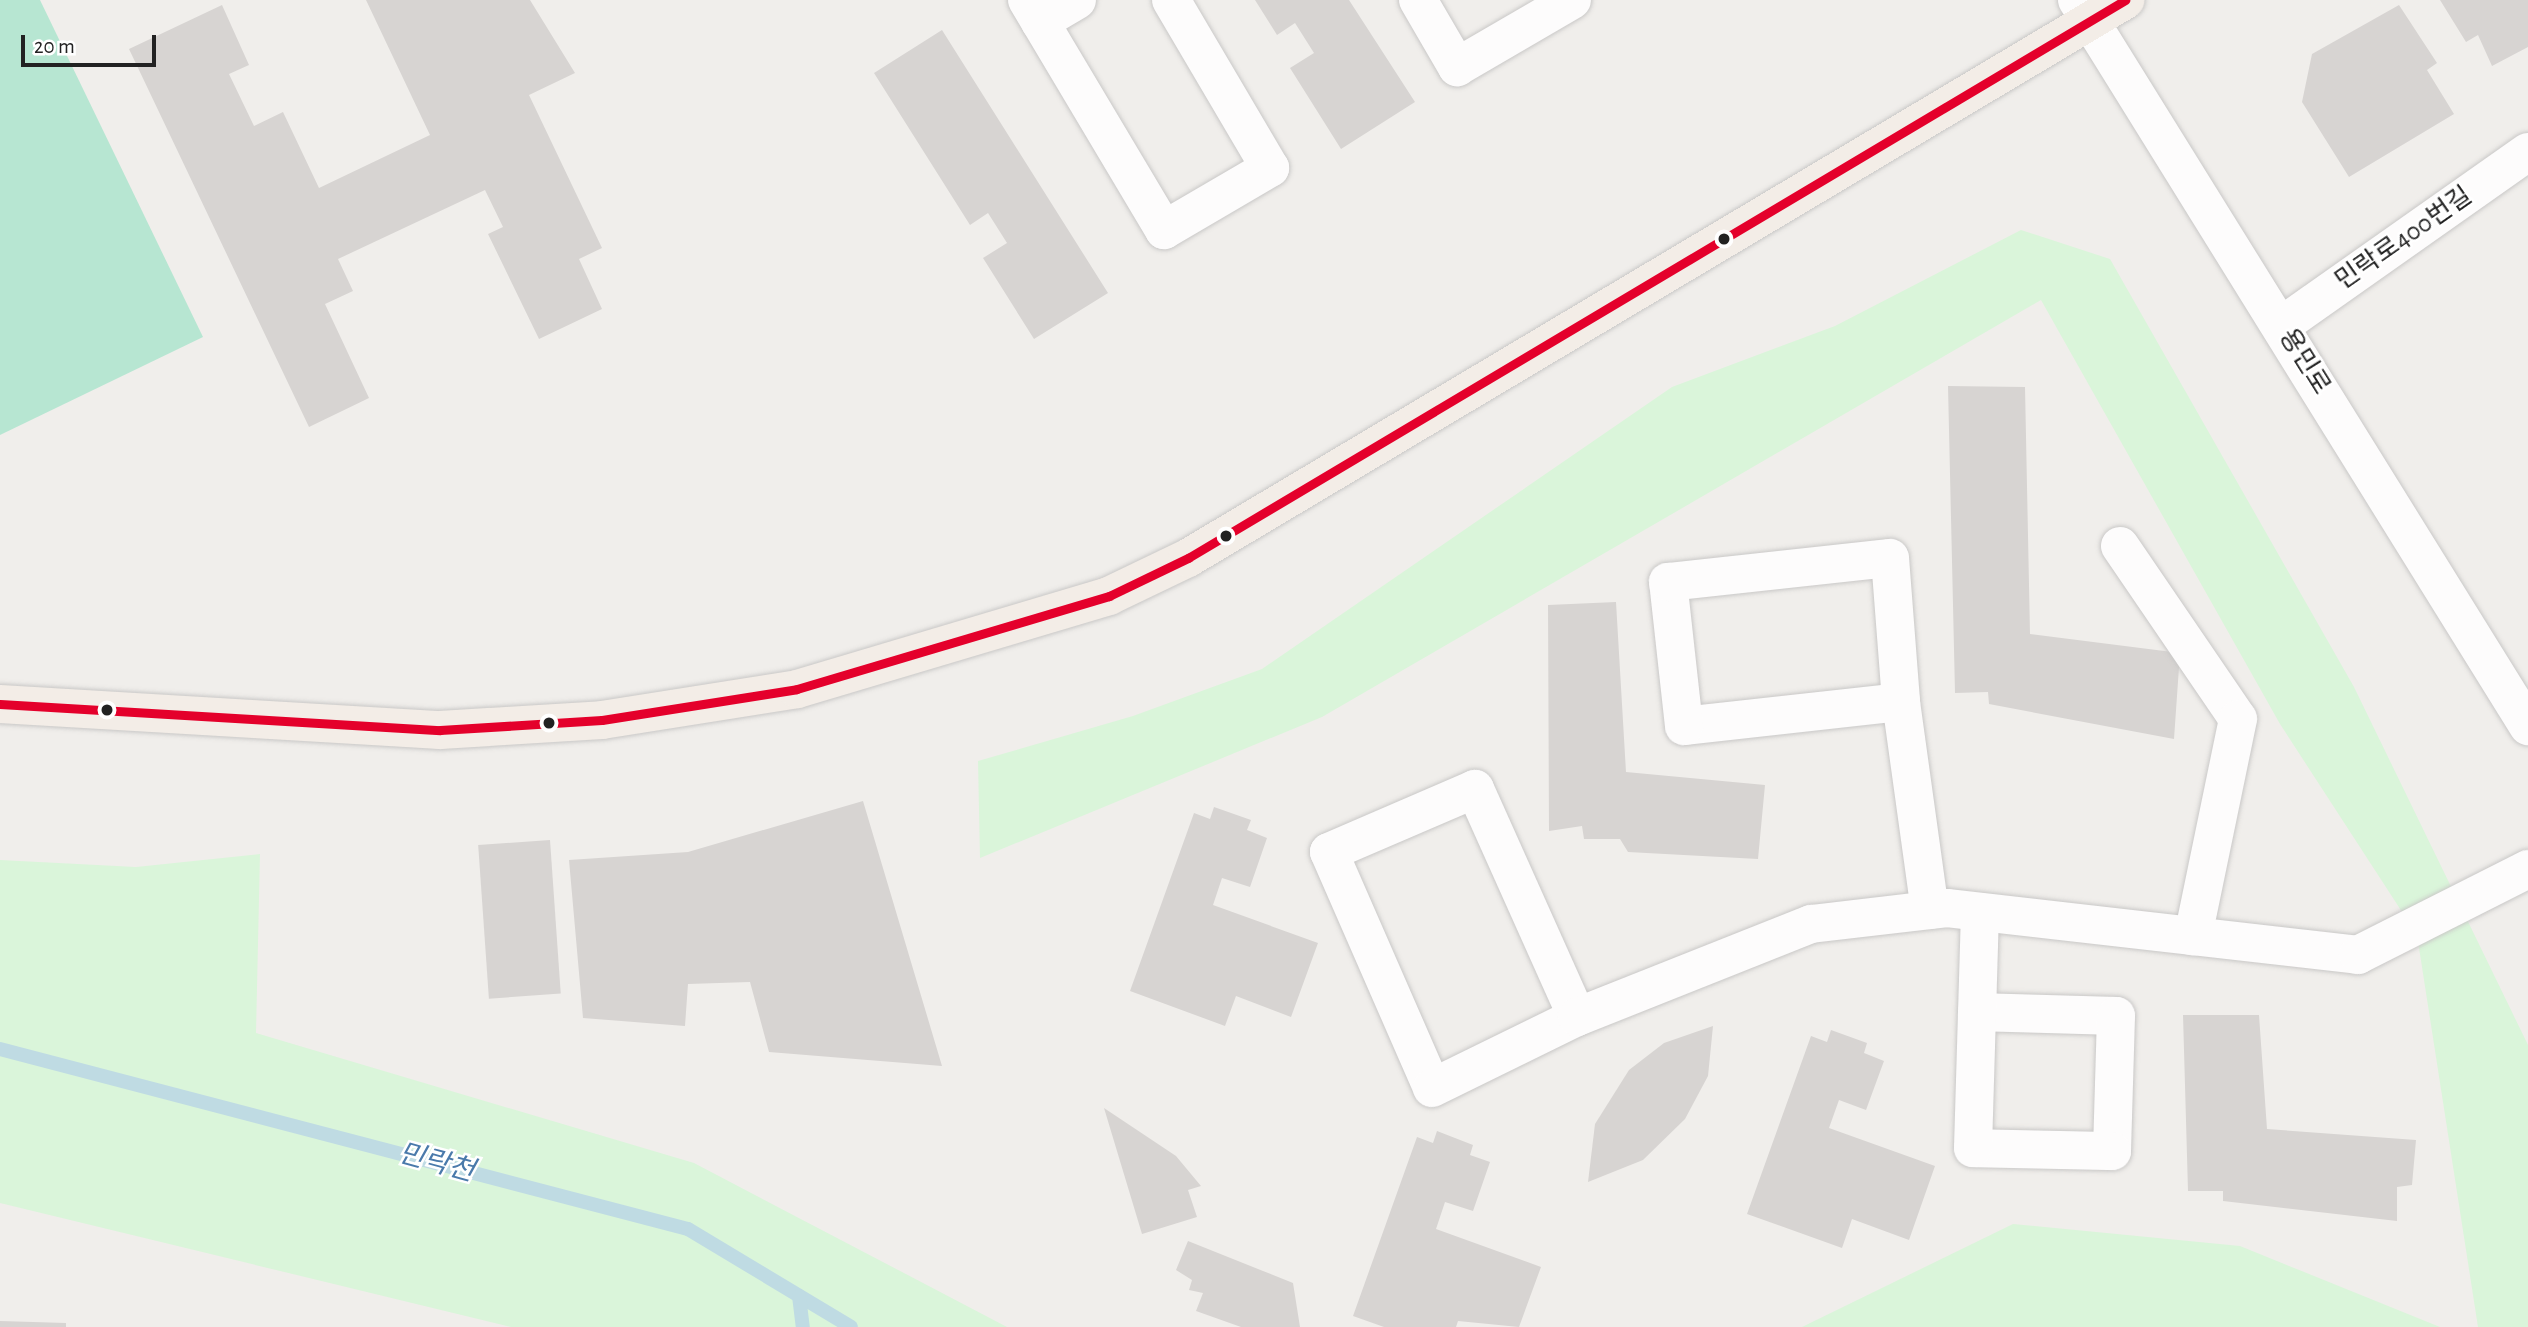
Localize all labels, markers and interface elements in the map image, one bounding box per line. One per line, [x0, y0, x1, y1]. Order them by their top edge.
scale bar [24, 21, 159, 65]
text: 20 m [34, 36, 75, 57]
street label: 민락로400번길 [2330, 180, 2478, 298]
unlabelled marker [1717, 232, 1731, 246]
street label: 용민로 [2272, 323, 2336, 401]
unlabelled marker [1219, 529, 1233, 543]
unlabelled marker [100, 703, 114, 717]
unlabelled marker [542, 716, 556, 730]
water label: 민락천 [394, 1137, 478, 1189]

